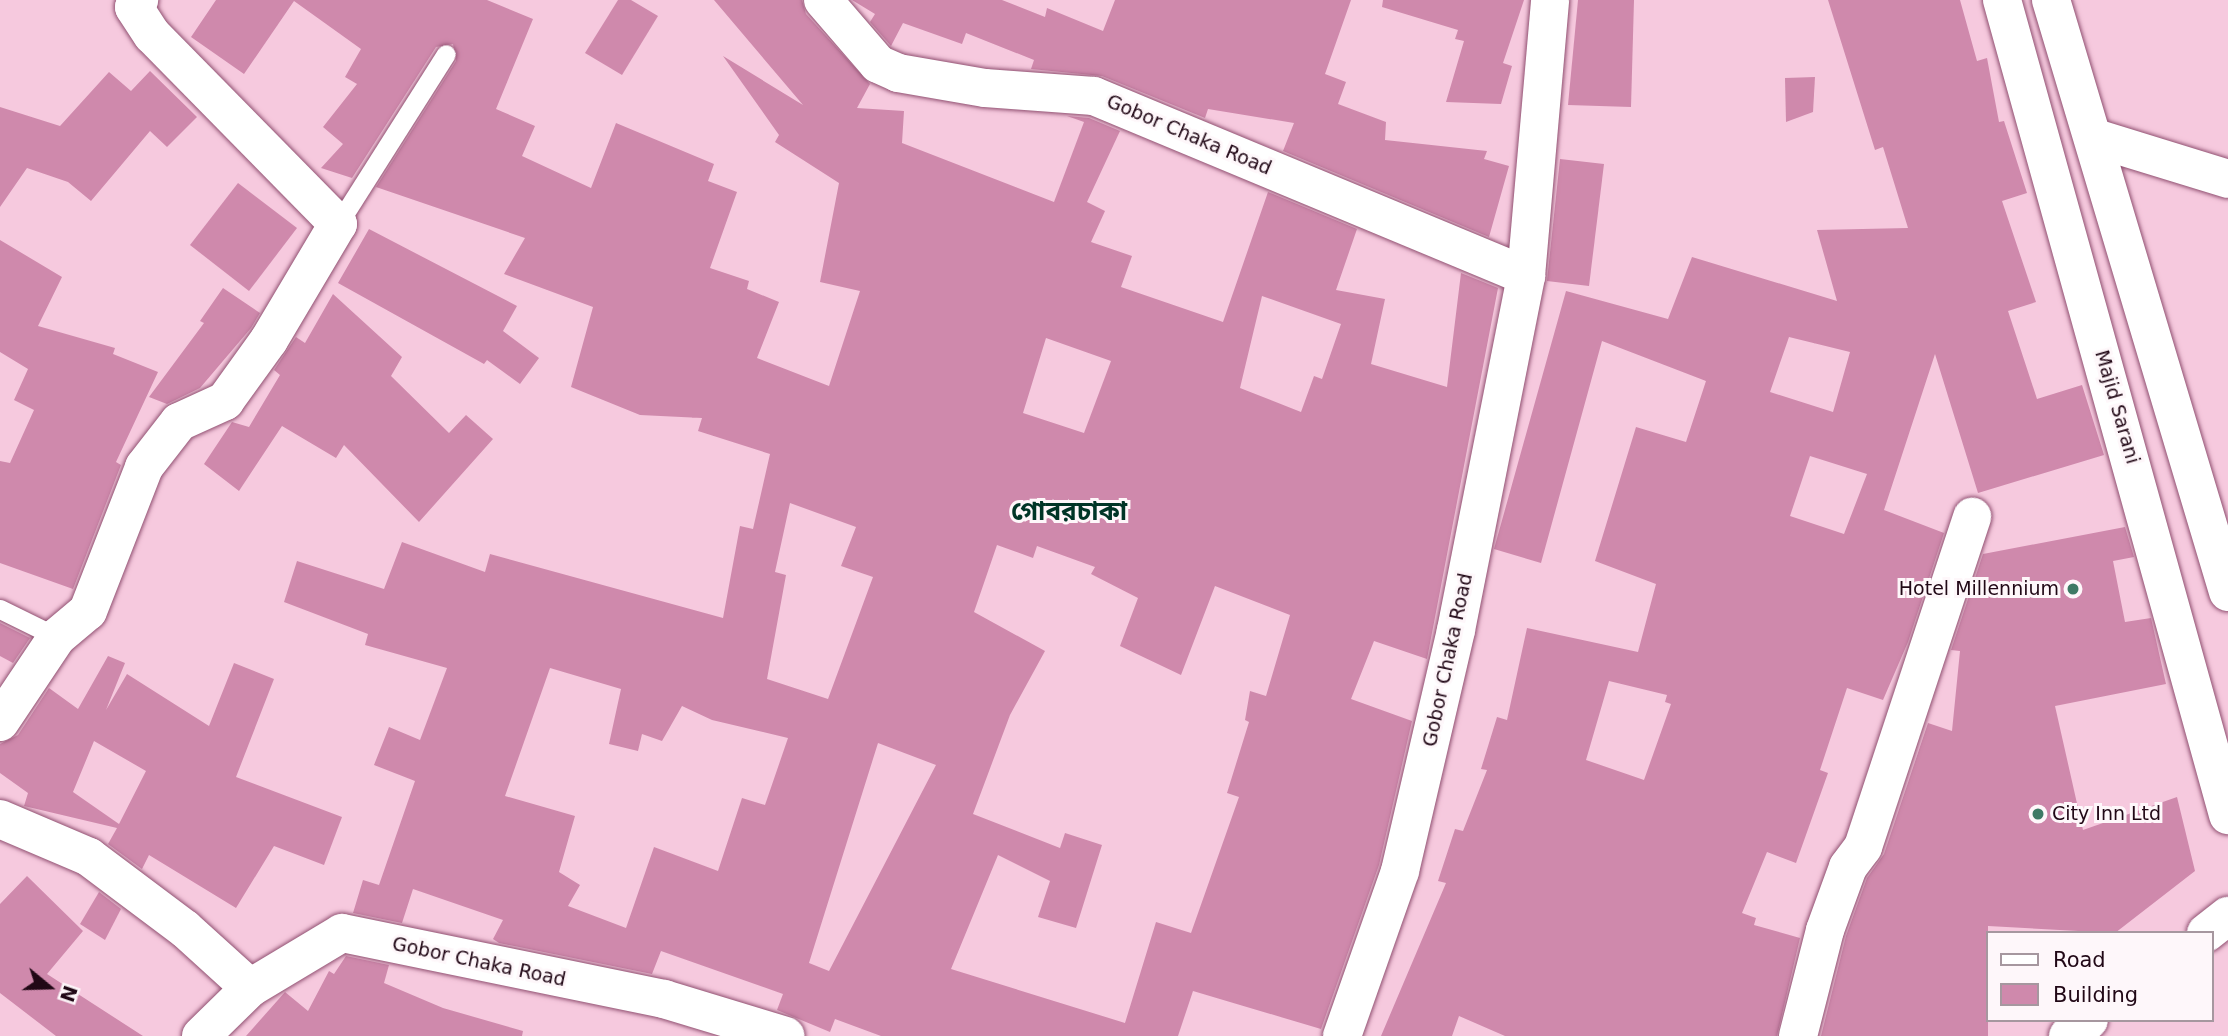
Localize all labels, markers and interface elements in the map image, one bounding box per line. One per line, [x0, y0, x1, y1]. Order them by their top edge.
street label: Gobor Chaka Road [1103, 90, 1275, 180]
street label: Majid Sarani [2090, 348, 2144, 466]
district label: গোবরচাকা [1011, 496, 1127, 528]
street label: Gobor Chaka Road [1418, 571, 1478, 749]
place label: Hotel Millennium [1899, 578, 2059, 600]
marker: Hotel Millennium [2065, 581, 2081, 597]
place label: City Inn Ltd [2052, 803, 2161, 825]
marker: City Inn Ltd [2030, 806, 2046, 822]
legend [1986, 931, 2214, 1022]
street label: Gobor Chaka Road [390, 932, 568, 992]
text: Road [2053, 948, 2106, 972]
north arrow [14, 952, 84, 1022]
text: N [56, 983, 82, 1005]
text: Building [2053, 983, 2138, 1007]

